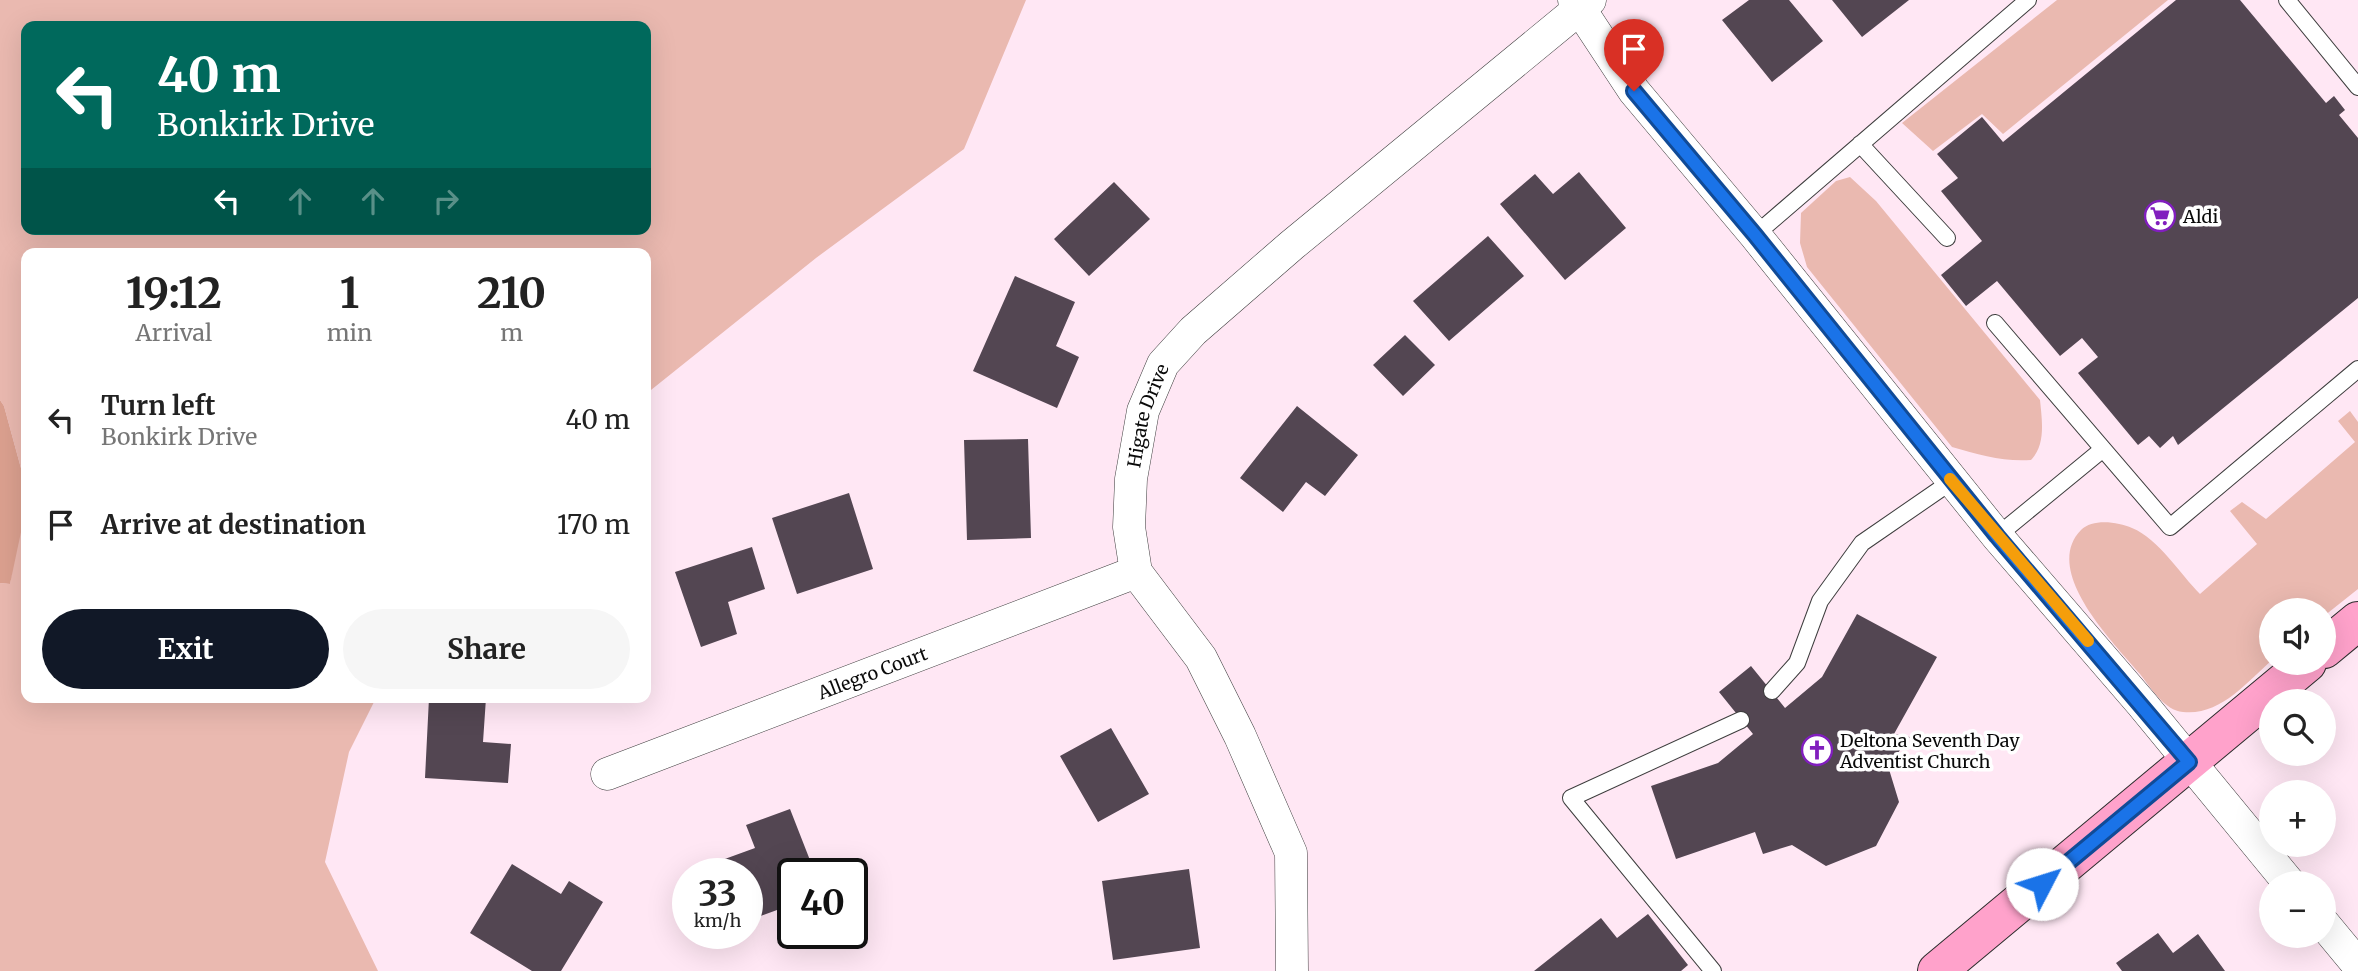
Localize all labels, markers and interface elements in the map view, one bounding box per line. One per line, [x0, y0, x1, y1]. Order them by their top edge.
pin [1604, 19, 1664, 91]
icon: arrive [1615, 30, 1653, 68]
text: 40 m [157, 44, 281, 105]
icon: left [42, 49, 133, 140]
text: Bonkirk Drive [157, 105, 374, 145]
icon: left [208, 182, 246, 220]
icon: ahead [281, 182, 319, 220]
icon: ahead [354, 182, 392, 220]
icon: right [427, 182, 465, 220]
supermarket icon: Aldi [2143, 199, 2177, 233]
place label: Aldi [2182, 205, 2218, 228]
text: 19:12 [126, 267, 222, 319]
text: 1 [340, 267, 359, 319]
text: 210 [477, 267, 546, 319]
text: Arrival [135, 318, 212, 347]
text: min [327, 318, 372, 347]
text: m [500, 318, 523, 347]
street label: Higate Drive [1122, 360, 1173, 469]
text: Turn left [101, 389, 215, 422]
icon: left [42, 401, 80, 439]
text: 40 m [566, 403, 630, 436]
text: Bonkirk Drive [101, 422, 257, 451]
icon: arrive [42, 506, 80, 544]
text: Arrive at destination [101, 508, 366, 541]
text: 170 m [557, 508, 630, 541]
map controls [2259, 598, 2336, 948]
button: sound [2259, 598, 2336, 675]
button: Exit [42, 609, 329, 689]
button: Share [343, 609, 630, 689]
street label: Allegro Court [813, 641, 930, 704]
button: search [2259, 689, 2336, 766]
place label: Deltona Seventh Day Adventist Church [1839, 729, 2020, 773]
church icon: Deltona Seventh Day Adventist Church [1800, 733, 1834, 767]
button: + [2259, 780, 2336, 857]
position arrow [2005, 847, 2079, 921]
speed limit sign: 40 [777, 858, 868, 949]
button: − [2259, 871, 2336, 948]
text: 33 [698, 872, 737, 916]
text: km/h [694, 909, 741, 932]

